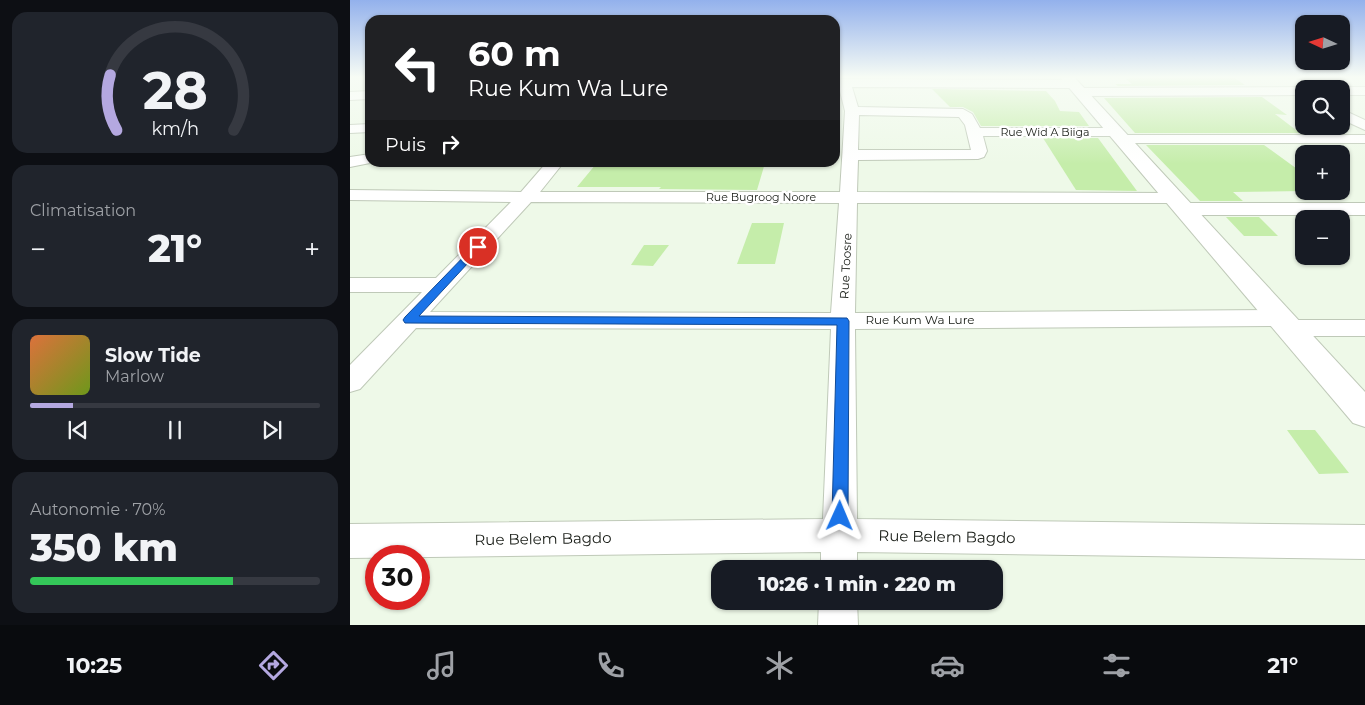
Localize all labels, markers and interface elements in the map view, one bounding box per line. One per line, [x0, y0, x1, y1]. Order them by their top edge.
north arrow [1295, 15, 1350, 70]
map controls [1295, 15, 1350, 265]
text: 60 m [468, 32, 561, 75]
icon: left [385, 35, 450, 100]
text: 28 [142, 59, 208, 122]
text: Rue Kum Wa Lure [468, 75, 668, 102]
button: search [1295, 80, 1350, 135]
text: km/h [151, 118, 199, 139]
street label: Rue Wid A Biiga [1000, 125, 1090, 139]
icon: right [436, 130, 464, 158]
text: Puis [385, 133, 426, 156]
button: + [1295, 145, 1350, 200]
street label: Rue Bugroog Noore [706, 190, 816, 204]
text: Climatisation [30, 201, 136, 220]
button: − [1295, 210, 1350, 265]
text: 21° [148, 225, 202, 272]
pin [457, 226, 499, 268]
text: − [30, 232, 46, 266]
text: + [304, 232, 320, 266]
icon: arrive [464, 233, 492, 261]
street label: Rue Toosre [836, 233, 855, 299]
street label: Rue Kum Wa Lure [865, 312, 975, 327]
text: Slow Tide [105, 344, 201, 367]
text: Marlow [105, 367, 164, 386]
icon: previous [64, 416, 92, 444]
icon: pause [161, 416, 189, 444]
icon: next [258, 416, 286, 444]
position arrow [813, 489, 865, 541]
text: Autonomie · 70% [30, 500, 165, 519]
text: 350 km [30, 524, 178, 571]
street label: Rue Belem Bagdo [878, 526, 1016, 547]
street label: Rue Belem Bagdo [474, 528, 612, 549]
speed limit sign: 30 [365, 545, 430, 610]
text: 10:26 · 1 min · 220 m [758, 573, 956, 596]
icon: directions [256, 648, 291, 683]
icon: music [424, 648, 459, 683]
icon: phone [593, 648, 628, 683]
icon: climate [762, 648, 797, 683]
icon: car [930, 648, 965, 683]
icon: filters [1099, 648, 1134, 683]
text: 10:25 [67, 652, 122, 679]
text: 21° [1267, 652, 1298, 679]

